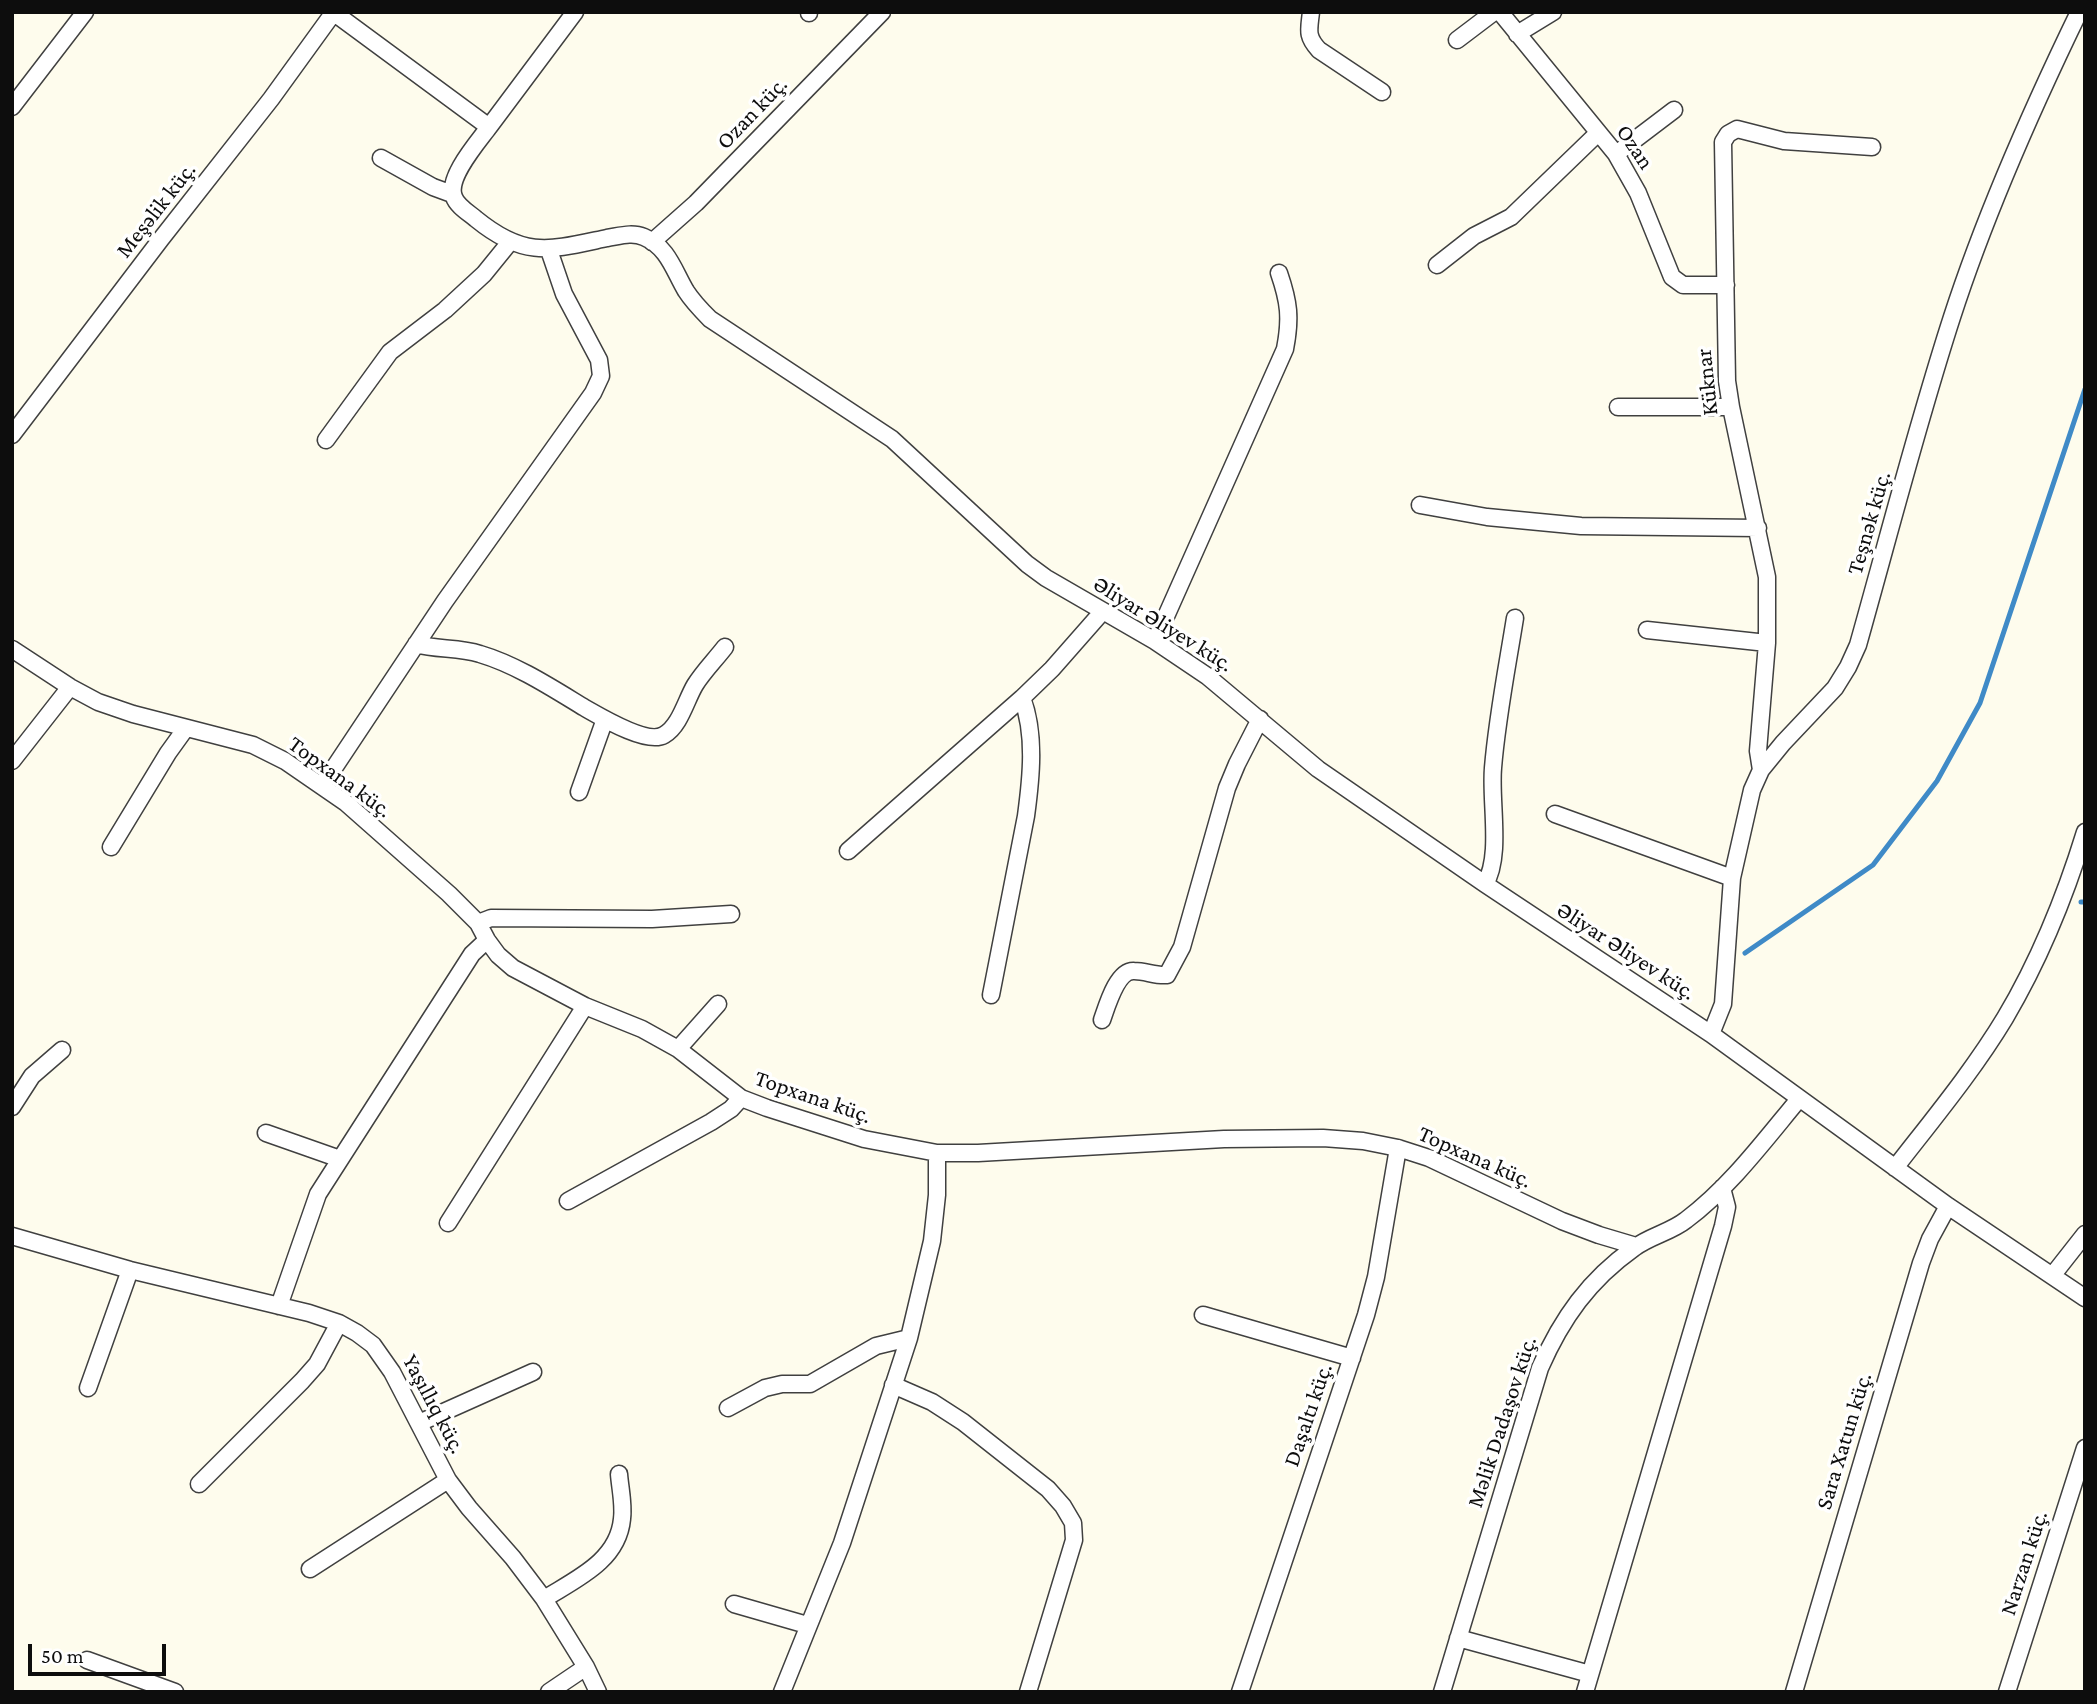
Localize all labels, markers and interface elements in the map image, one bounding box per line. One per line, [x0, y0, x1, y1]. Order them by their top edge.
street label: Ozan küç. [711, 71, 793, 155]
street label: Ozan [1610, 119, 1660, 175]
street label: Meşəlik küç. [110, 157, 202, 263]
street label: Küknar [1690, 347, 1724, 417]
street label: Teşnək küç. [1841, 468, 1897, 578]
street label: Əliyar Əliyev küç. [1088, 570, 1238, 678]
street label: Topxana küç. [283, 730, 397, 824]
street label: Əliyar Əliyev küç. [1551, 896, 1701, 1006]
street label: Topxana küç. [751, 1064, 875, 1130]
street label: Topxana küç. [1414, 1120, 1536, 1194]
street label: Məlik Dadaşov küç. [1461, 1333, 1543, 1511]
street label: Yaşıllıq küç. [396, 1350, 472, 1458]
street label: Daşaltı küç. [1277, 1360, 1339, 1470]
street label: Sara Xatun küç. [1810, 1369, 1878, 1513]
street label: Narzan küç. [1994, 1507, 2054, 1619]
scale bar [32, 1630, 170, 1674]
text: 50 m [41, 1644, 84, 1668]

